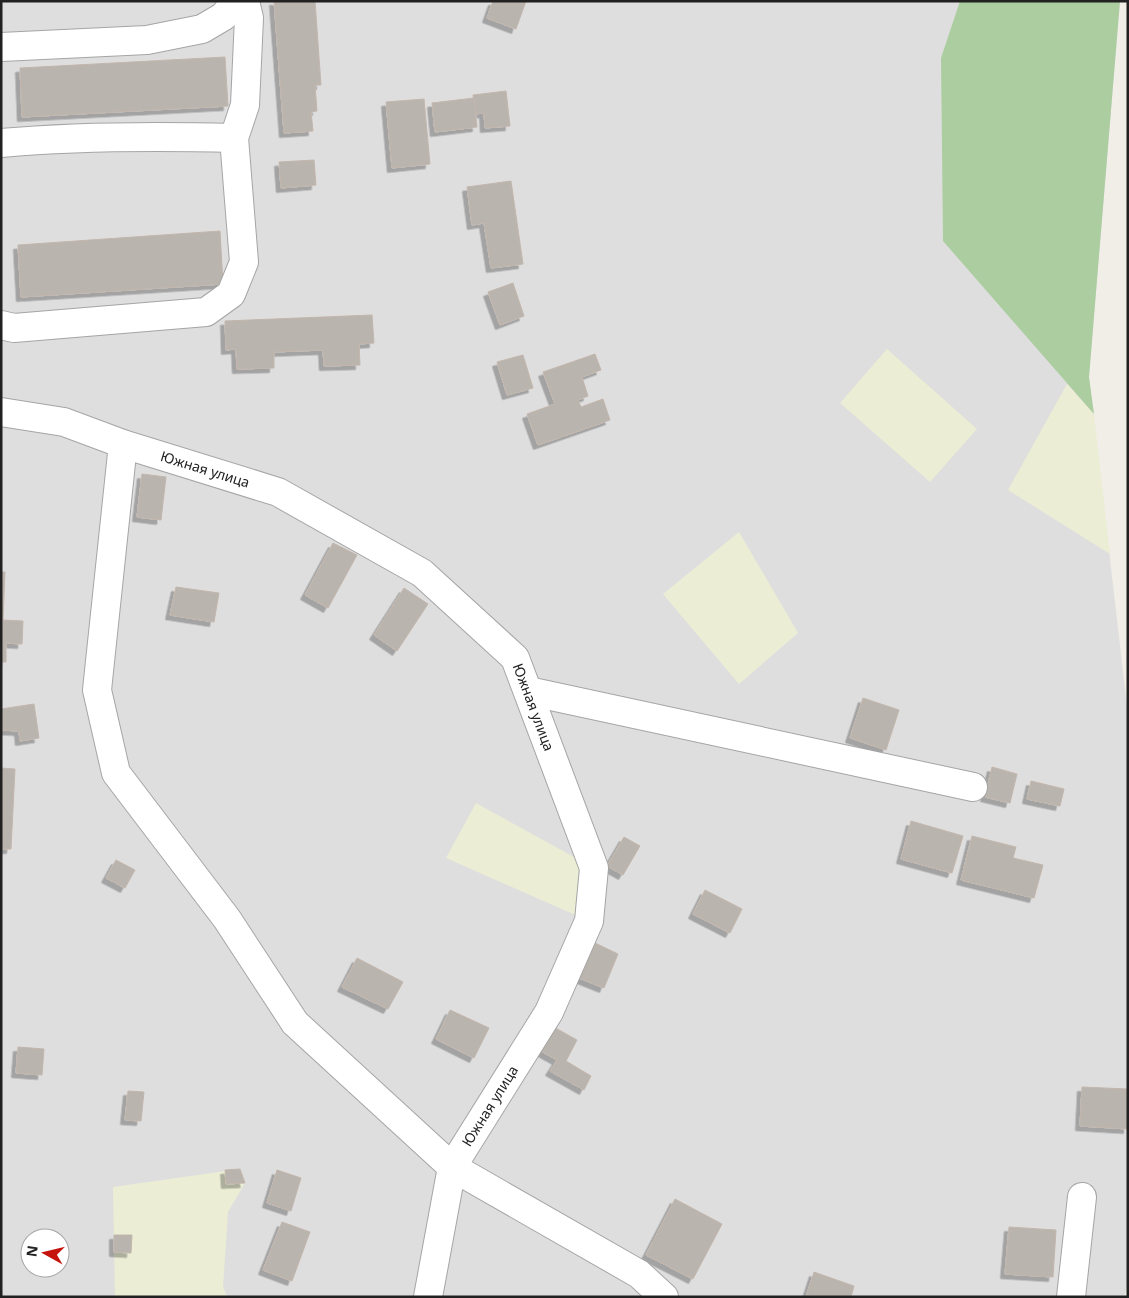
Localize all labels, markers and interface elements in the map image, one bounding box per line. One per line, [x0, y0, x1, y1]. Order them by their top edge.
street label: Южная улица [158, 446, 252, 492]
street label: Южная улица [509, 660, 559, 754]
street label: Южная улица [457, 1062, 522, 1150]
north arrow [20, 1228, 70, 1278]
text: N [21, 1244, 42, 1258]

